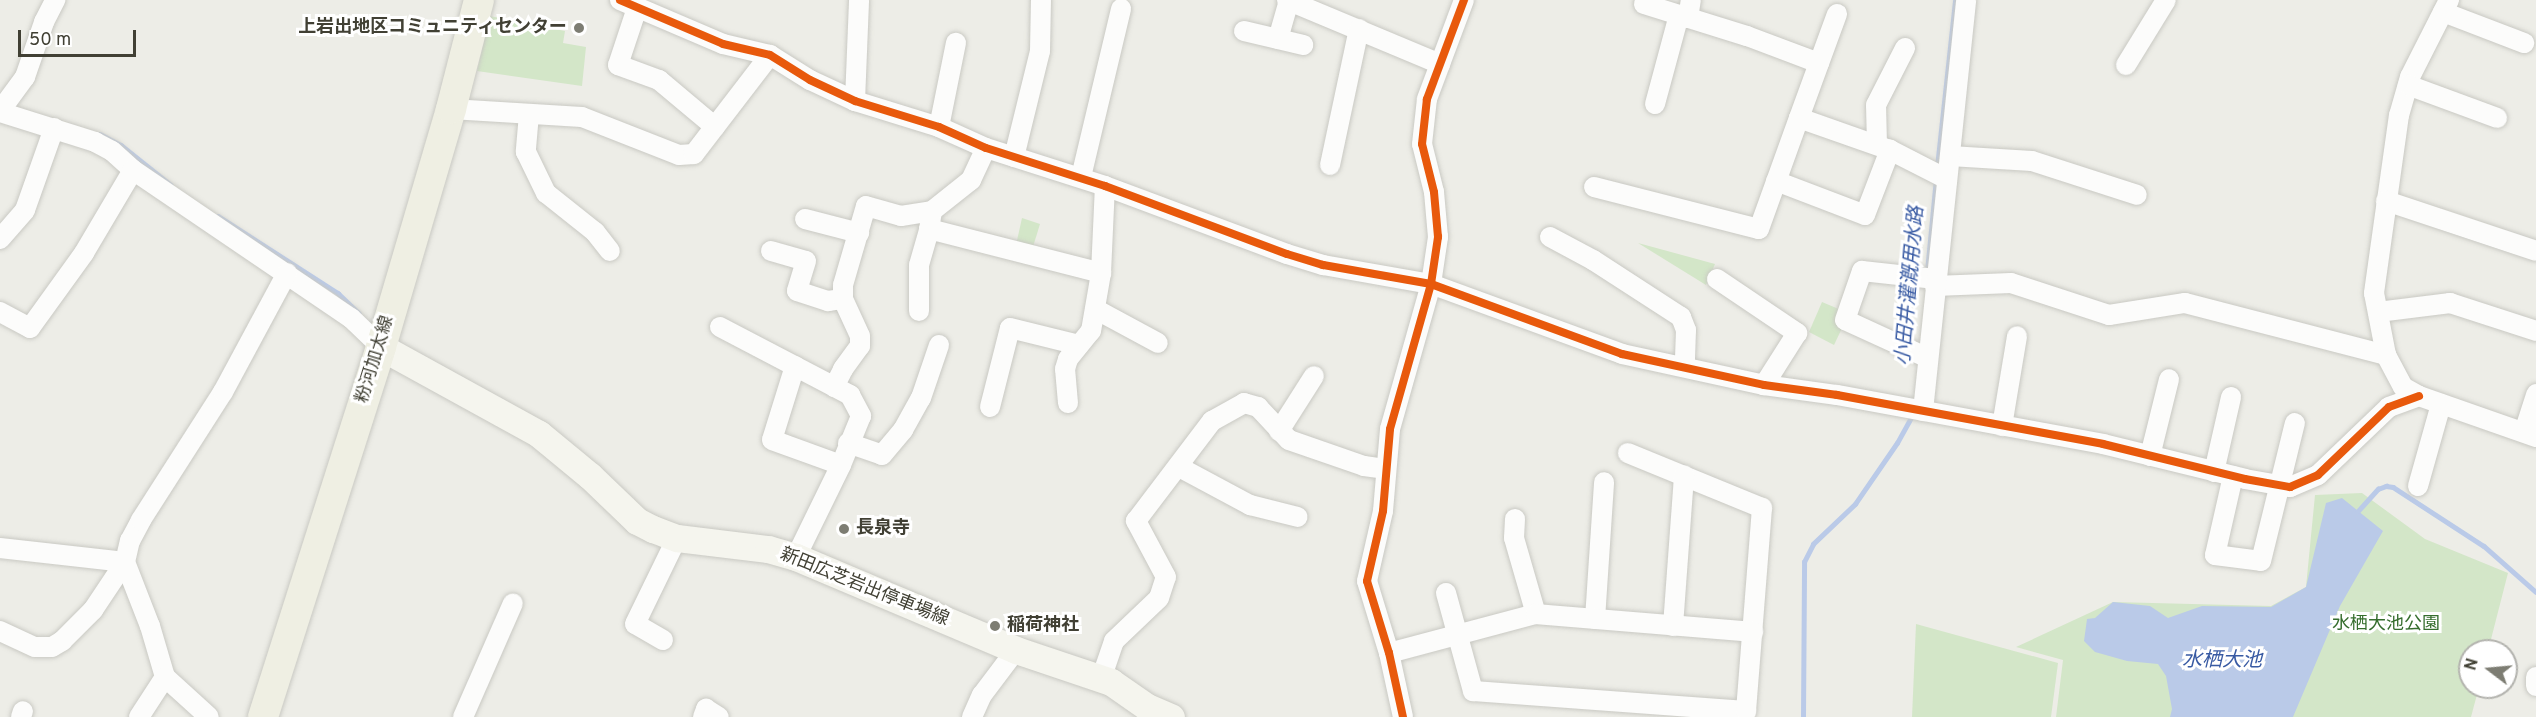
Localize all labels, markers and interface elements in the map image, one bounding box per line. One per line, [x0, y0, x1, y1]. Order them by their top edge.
place label: 上岩出地区コミュニティセンター [297, 17, 567, 39]
scale bar [21, 18, 140, 56]
marker: 上岩出地区コミュニティセンター [572, 21, 586, 35]
text: 50 m [29, 29, 71, 52]
water label: 小田井灌漑用水路 [1892, 205, 1930, 367]
street label: 粉河加太線 [353, 314, 399, 406]
place label: 長泉寺 [856, 518, 910, 540]
marker: 長泉寺 [837, 522, 851, 536]
street label: 新田広芝岩出停車場線 [777, 544, 951, 632]
park label: 水栖大池公園 [2332, 614, 2440, 636]
place label: 稲荷神社 [1007, 615, 1079, 637]
marker: 稲荷神社 [988, 619, 1002, 633]
north arrow [2458, 639, 2518, 699]
water label: 水栖大池 [2182, 649, 2262, 673]
text: N [2461, 656, 2484, 673]

